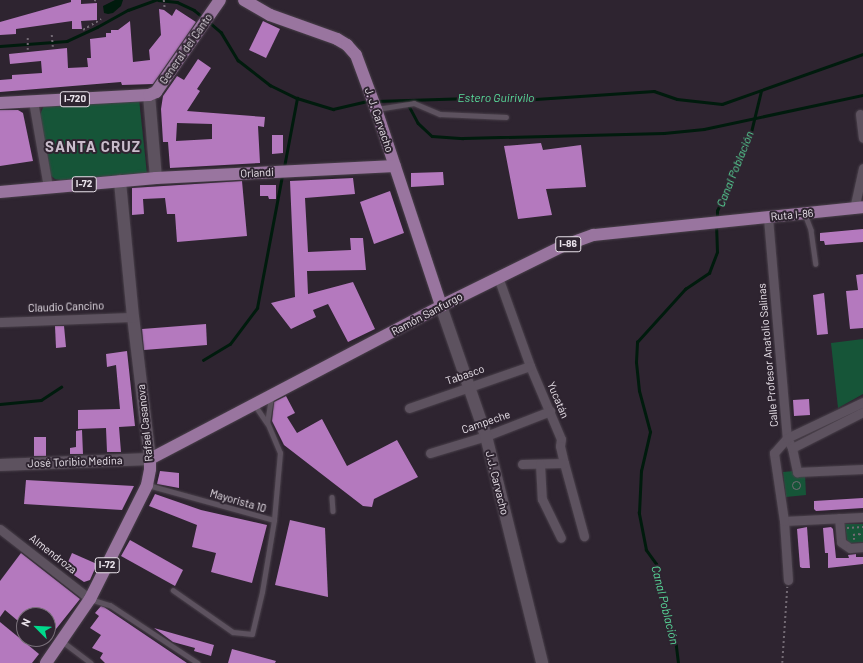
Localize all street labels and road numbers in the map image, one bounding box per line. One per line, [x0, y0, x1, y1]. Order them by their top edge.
street label: General del Canto [157, 11, 215, 87]
street label: J. J. Carvacho [362, 86, 396, 154]
road number: I-720 [59, 91, 91, 107]
street label: Orlandi [240, 166, 274, 180]
road number: I-72 [71, 176, 97, 192]
street label: Ruta I-86 [770, 207, 814, 223]
road number: I-86 [555, 236, 581, 252]
street label: Calle Profesor Anatolio Salinas [755, 283, 781, 427]
street label: Ramón Sanfurgo [389, 290, 465, 338]
street label: Claudio Cancino [28, 299, 104, 315]
street label: Tabasco [444, 362, 486, 388]
street label: Yucatán [544, 380, 572, 420]
street label: Rafael Casanova [134, 384, 156, 462]
street label: Campeche [460, 408, 512, 436]
street label: J.J. Carvacho [483, 450, 511, 516]
street label: José Toribio Medina [27, 454, 123, 470]
street label: Mayorista 10 [208, 487, 268, 515]
street label: Almendroza [27, 531, 79, 577]
road number: I-72 [94, 557, 120, 573]

